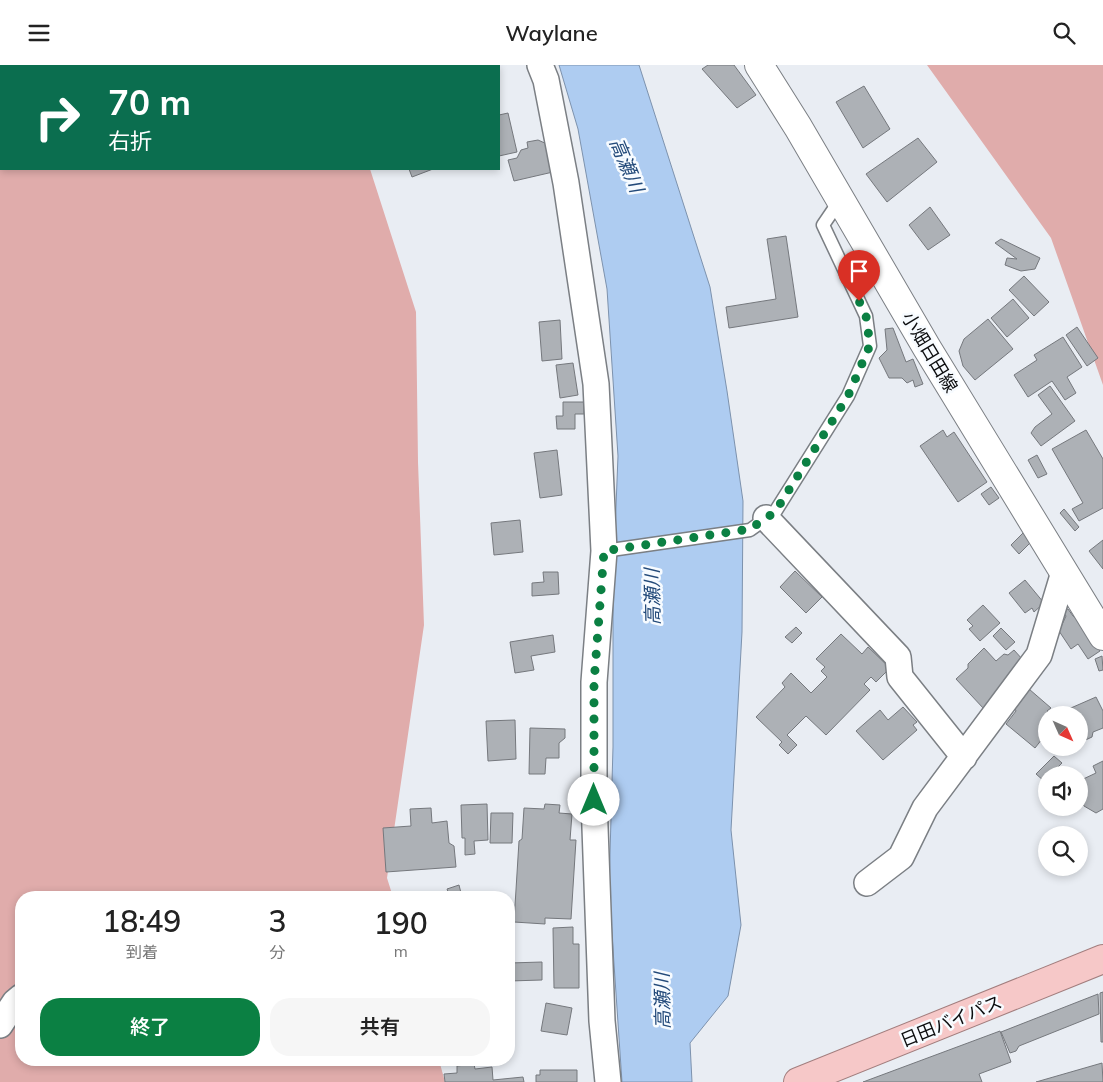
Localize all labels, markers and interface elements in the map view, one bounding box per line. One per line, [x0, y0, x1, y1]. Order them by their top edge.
icon: menu [25, 19, 53, 47]
text: Waylane [505, 19, 598, 47]
icon: search [1050, 19, 1078, 47]
text: 70 m [108, 80, 191, 124]
icon: right [25, 85, 90, 150]
text: 右折 [108, 127, 152, 155]
water label: 高瀬川 [605, 134, 650, 198]
pin [838, 250, 880, 301]
icon: arrive [845, 257, 873, 285]
street label: 小畑日田線 [897, 308, 963, 396]
water label: 高瀬川 [639, 566, 664, 626]
north arrow [1038, 706, 1088, 756]
map controls [1038, 706, 1088, 876]
button: sound [1038, 766, 1088, 816]
position arrow [567, 773, 619, 825]
button: search [1038, 826, 1088, 876]
text: 18:49 [102, 902, 181, 940]
text: 3 [269, 902, 287, 940]
text: 190 [374, 904, 428, 942]
text: m [394, 941, 408, 961]
text: 到着 [126, 942, 158, 962]
text: 分 [270, 942, 286, 962]
water label: 高瀬川 [649, 970, 674, 1030]
street label: 日田バイパス [897, 990, 1005, 1052]
button: 終了 [40, 998, 260, 1056]
button: 共有 [270, 998, 490, 1056]

